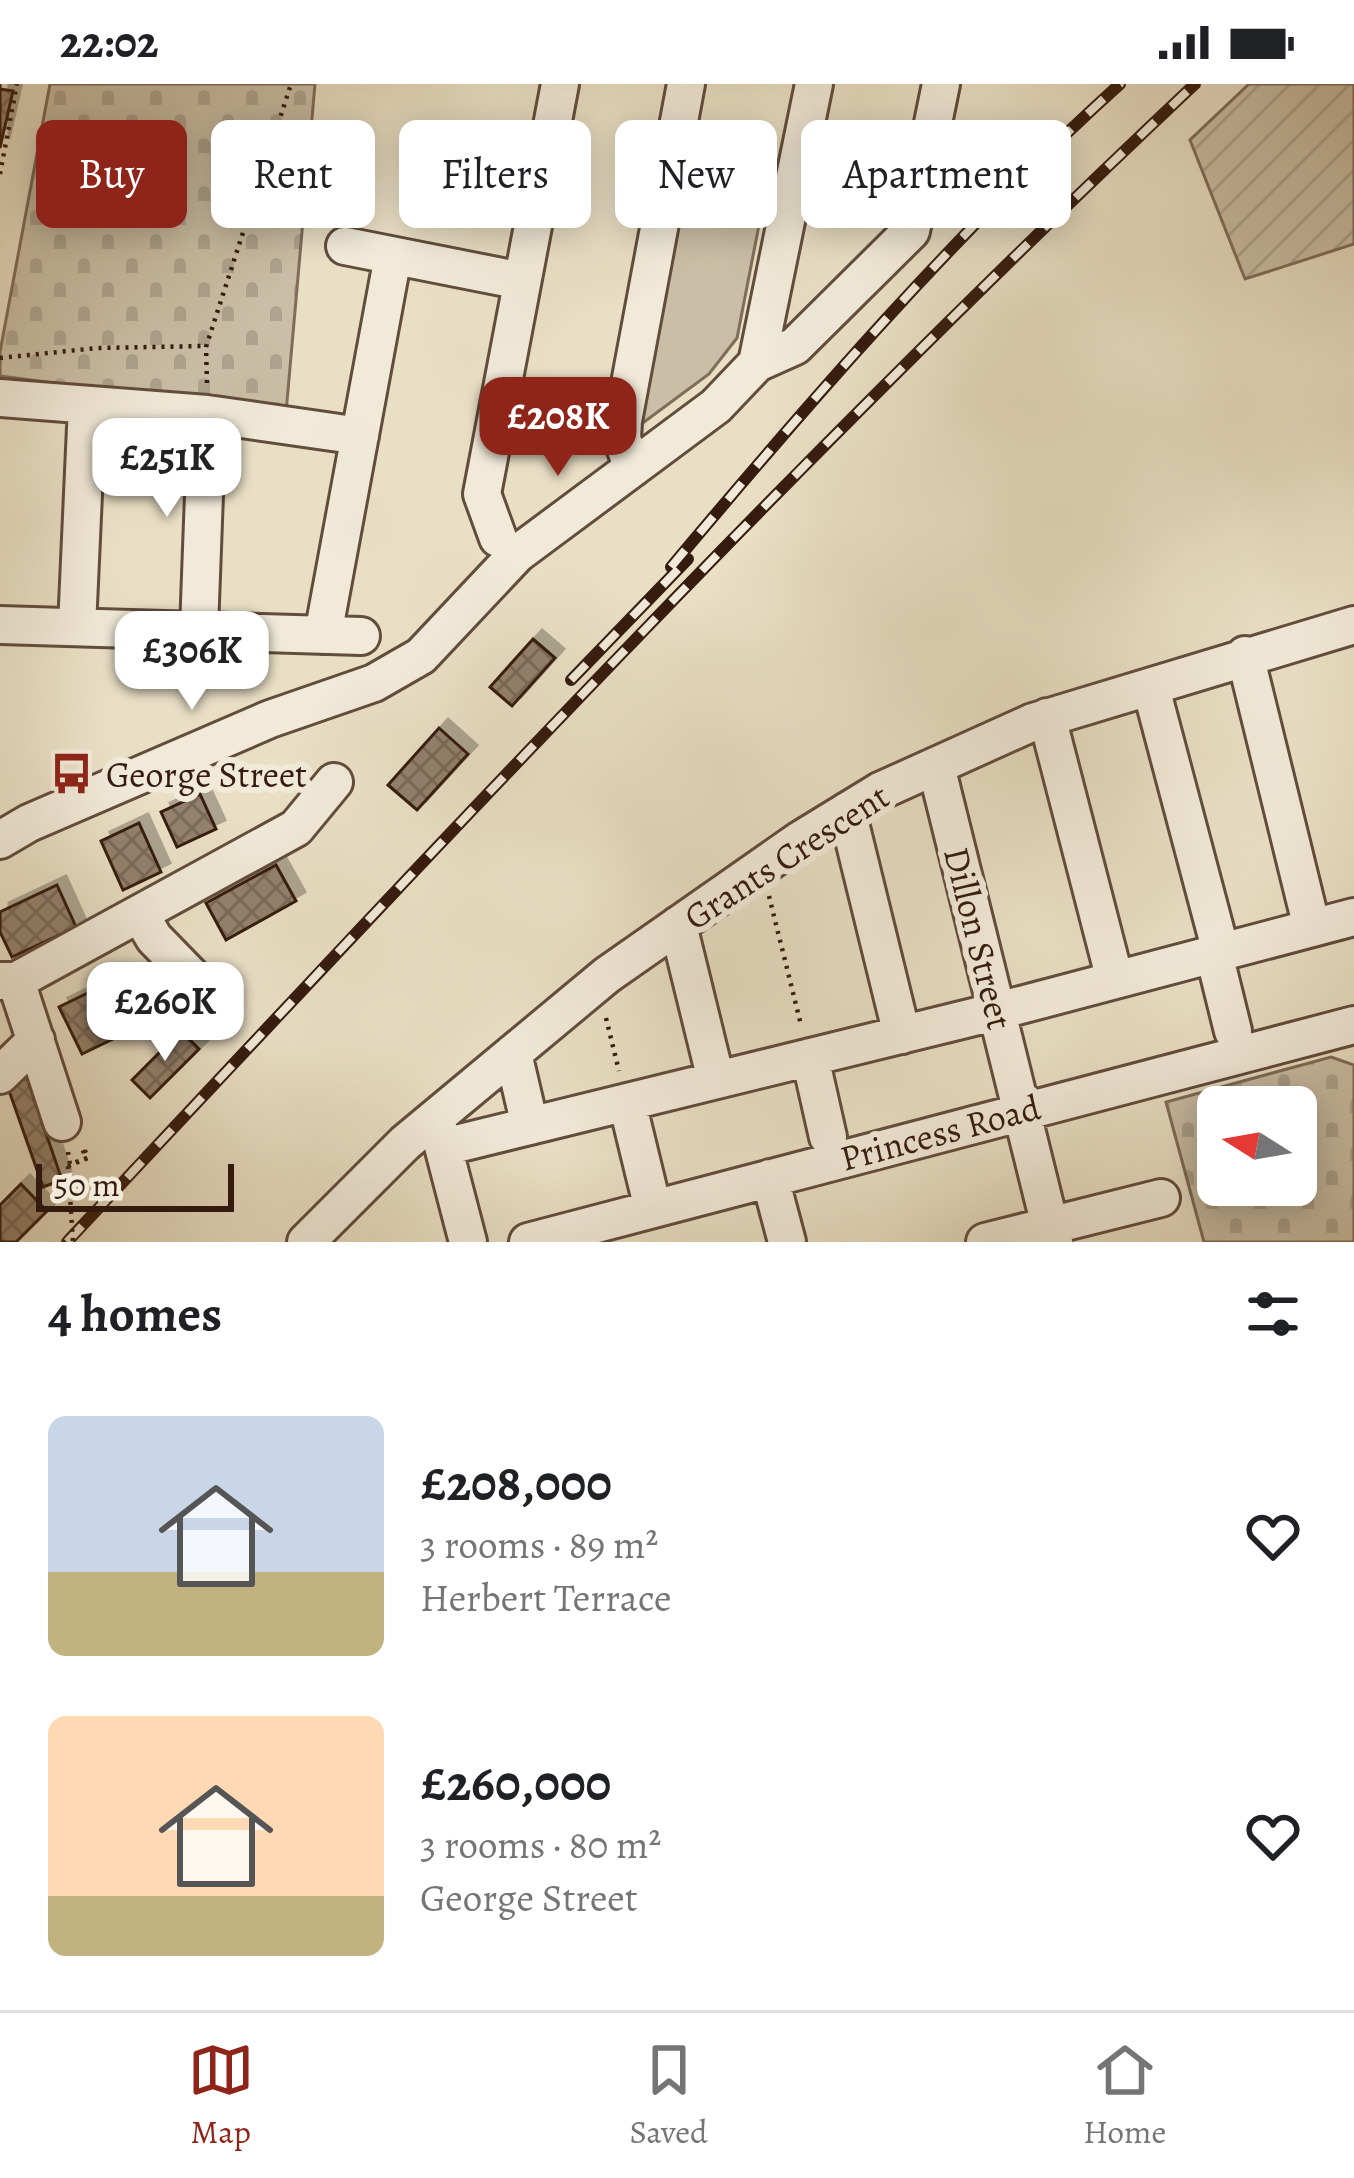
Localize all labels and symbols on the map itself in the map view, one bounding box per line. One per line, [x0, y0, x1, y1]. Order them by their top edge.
pin: £208K [474, 377, 642, 479]
pin: £251K [83, 418, 251, 520]
pin: £306K [108, 611, 276, 713]
place label: George Street [106, 750, 307, 799]
bus stop icon: George Street [49, 751, 95, 797]
street label: Grants Crescent [674, 772, 898, 941]
street label: Dillon Street [932, 842, 1025, 1035]
pin: £260K [81, 962, 249, 1064]
street label: Princess Road [835, 1082, 1046, 1183]
north arrow [1197, 1086, 1317, 1206]
scale bar [36, 1158, 234, 1211]

